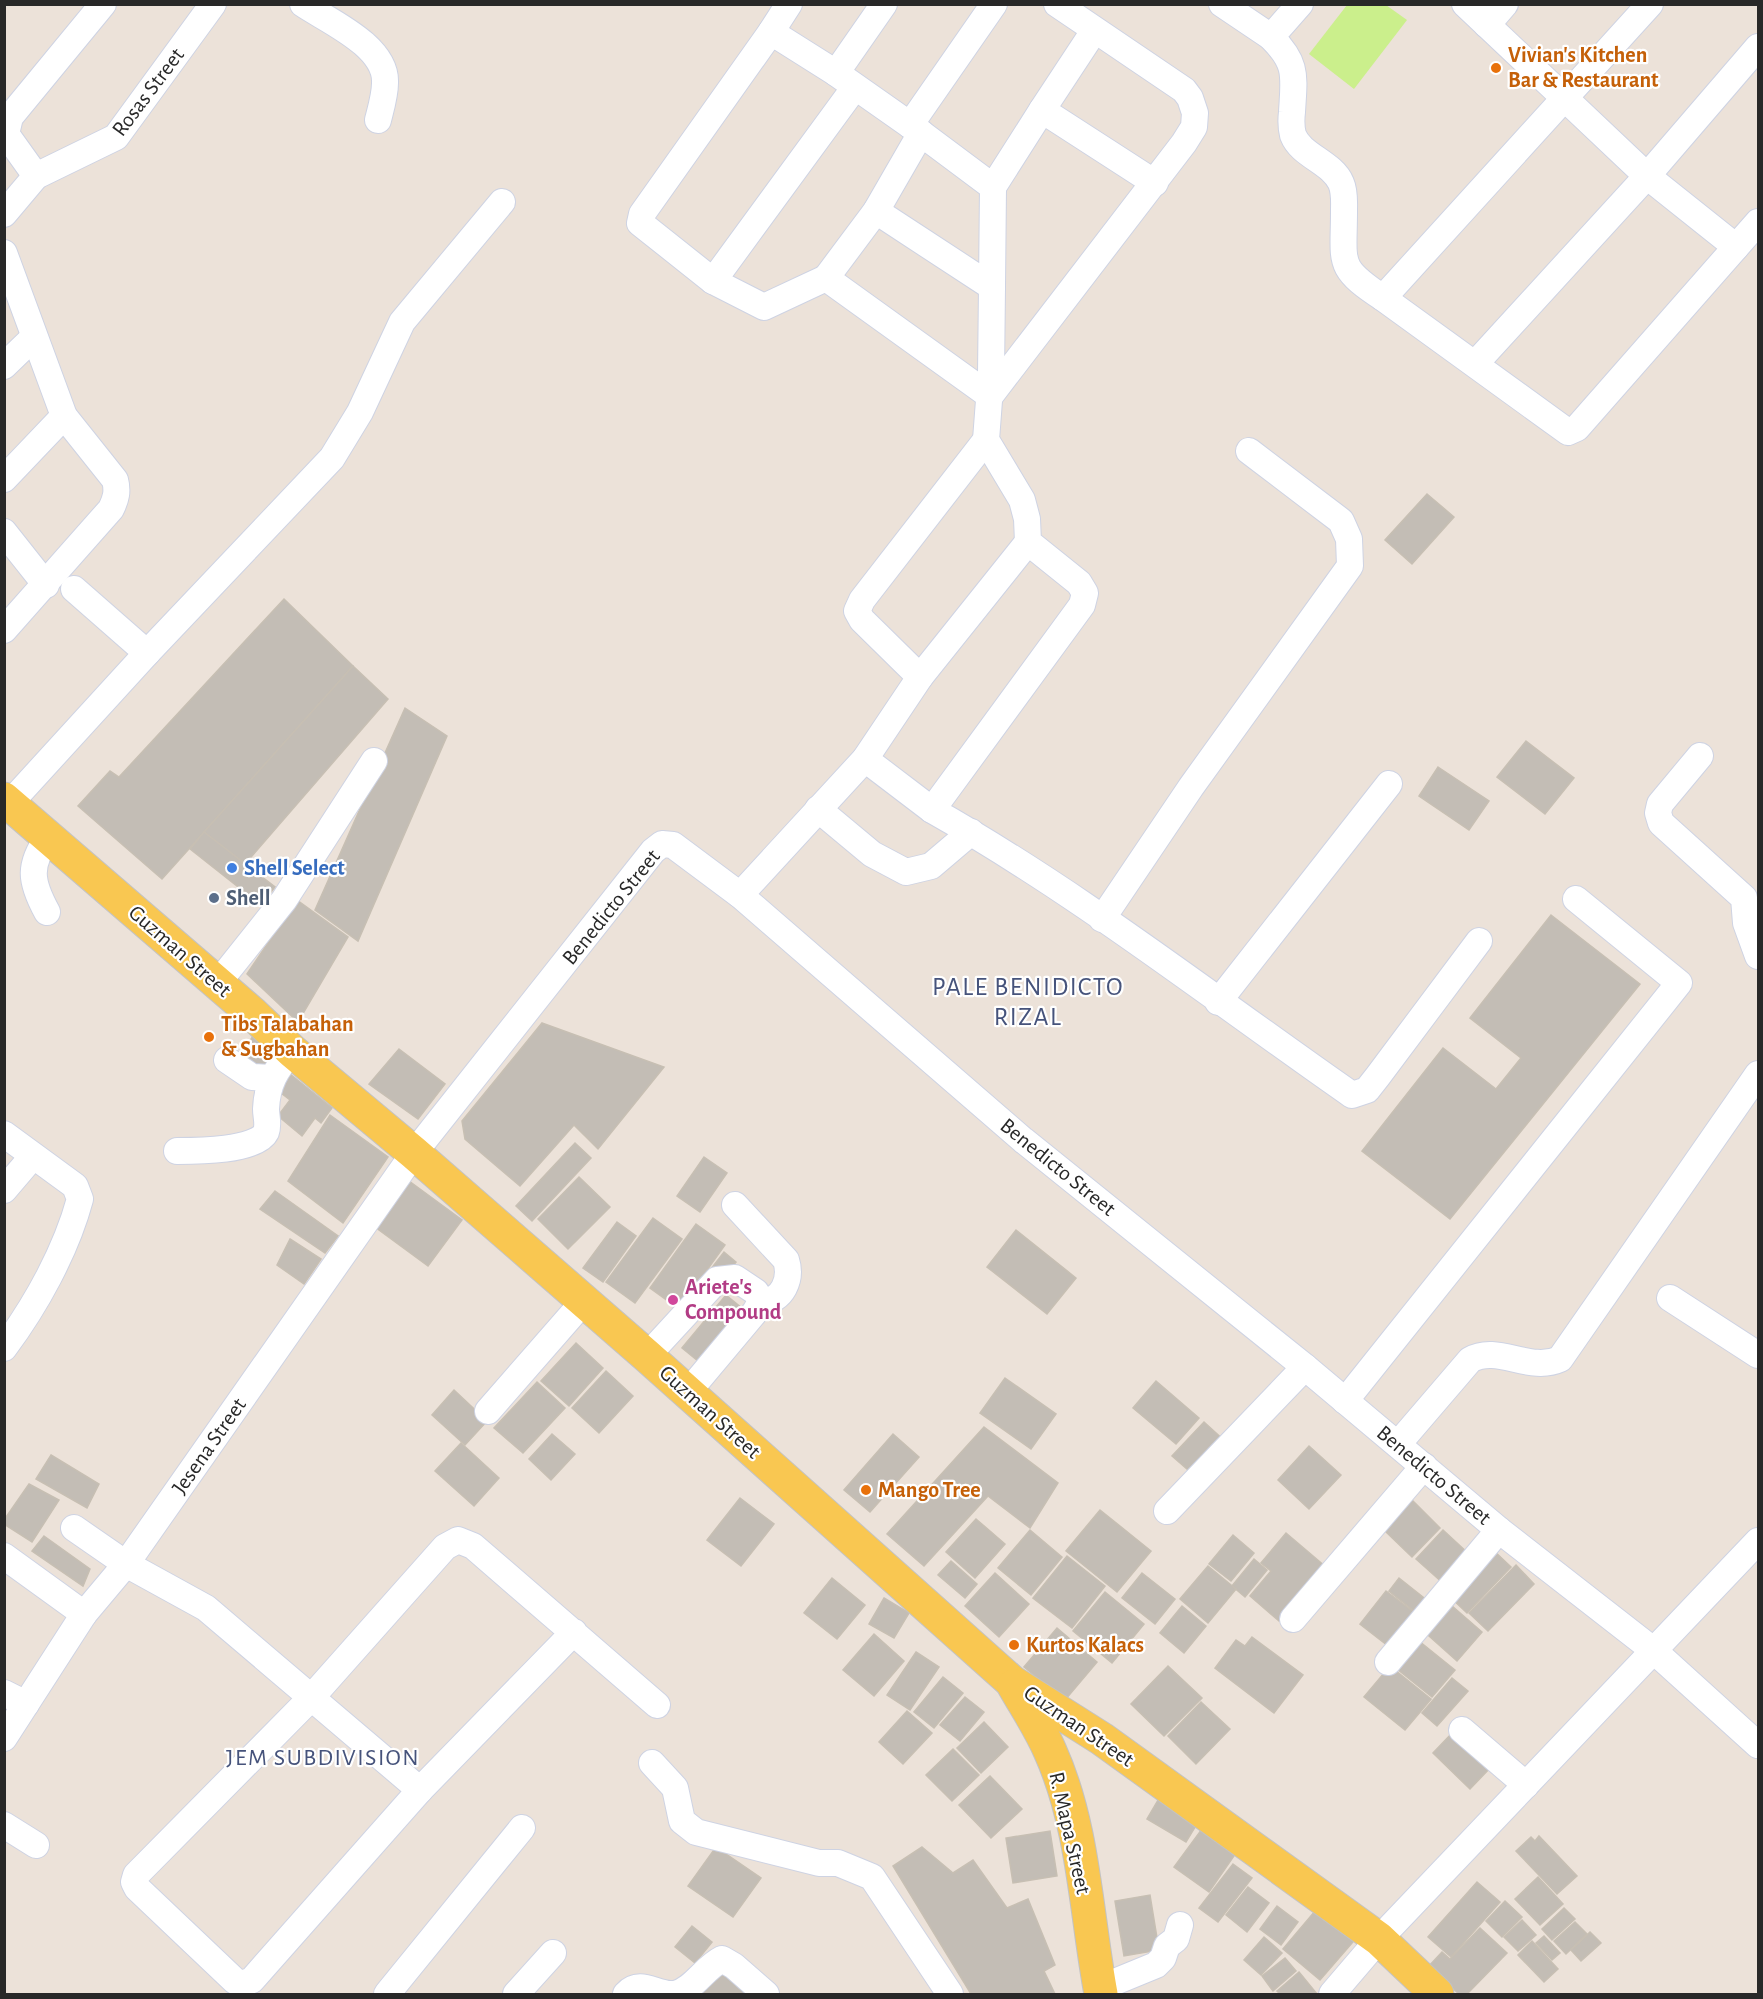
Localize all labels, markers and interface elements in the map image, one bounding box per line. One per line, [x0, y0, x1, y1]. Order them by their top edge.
street label: Rosas Street [108, 44, 188, 140]
place label: Vivian's Kitchen Bar & Restaurant [1508, 44, 1659, 91]
marker: Vivian's Kitchen Bar & Restaurant [1489, 61, 1503, 75]
street label: Benedicto Street [558, 845, 664, 969]
place label: Shell Select [244, 857, 345, 879]
marker: Shell Select [225, 861, 239, 875]
place label: Shell [226, 887, 270, 909]
marker: Shell [207, 891, 221, 905]
street label: Guzman Street [125, 901, 235, 1001]
district label: PALE BENIDICTO RIZAL [932, 974, 1124, 1030]
place label: Tibs Talabahan & Sugbahan [221, 1013, 354, 1060]
marker: Tibs Talabahan & Sugbahan [202, 1030, 216, 1044]
street label: Benedicto Street [996, 1114, 1120, 1220]
place label: Ariete's Compound [685, 1276, 782, 1323]
marker: Ariete's Compound [666, 1293, 680, 1307]
street label: Guzman Street [655, 1361, 765, 1463]
street label: Jesena Street [168, 1394, 250, 1498]
street label: Benedicto Street [1373, 1421, 1495, 1529]
place label: Mango Tree [878, 1479, 981, 1501]
marker: Mango Tree [859, 1483, 873, 1497]
place label: Kurtos Kalacs [1026, 1634, 1144, 1656]
marker: Kurtos Kalacs [1007, 1638, 1021, 1652]
street label: Guzman Street [1020, 1681, 1138, 1771]
district label: JEM SUBDIVISION [226, 1746, 420, 1770]
street label: R. Mapa Street [1045, 1770, 1095, 1896]

